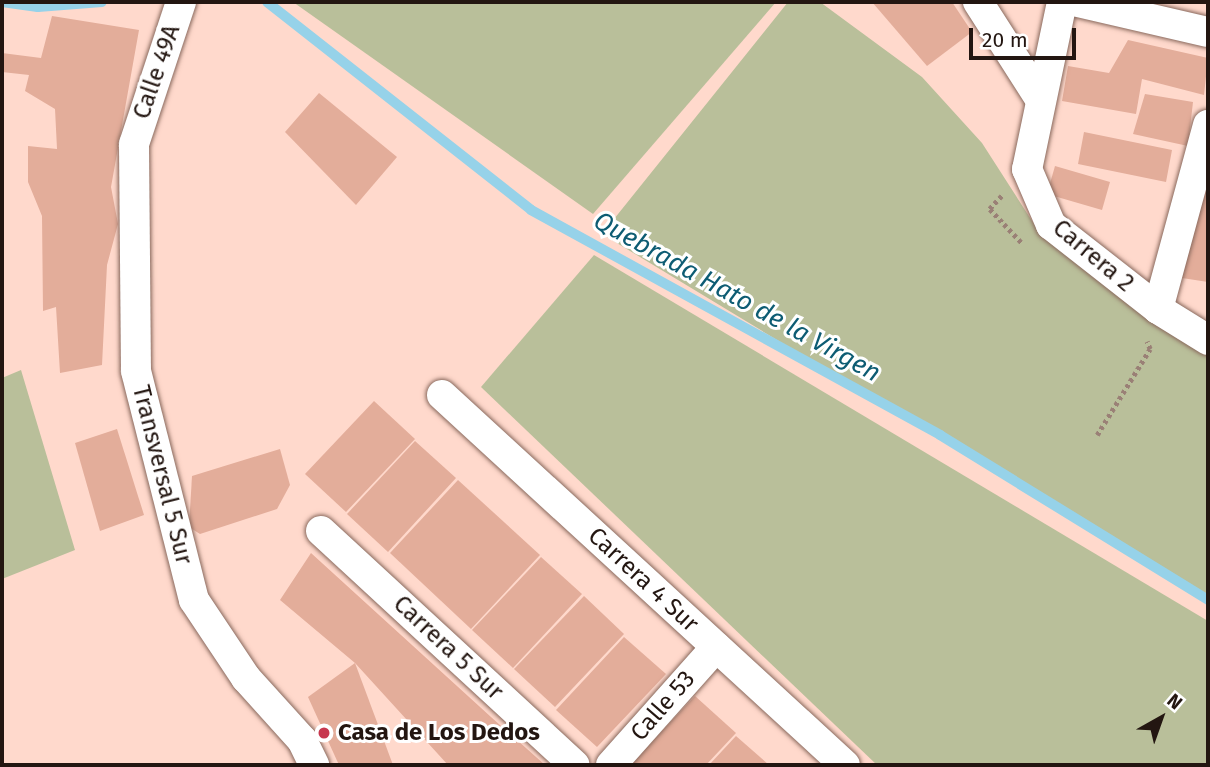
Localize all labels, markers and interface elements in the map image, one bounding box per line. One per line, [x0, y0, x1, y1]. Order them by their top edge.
scale bar [972, 14, 1079, 58]
street label: Calle 49A [127, 21, 187, 123]
text: 20 m [982, 27, 1028, 53]
water label: Quebrada Hato de la Virgen [588, 205, 886, 389]
street label: Carrera 2 [1047, 214, 1139, 298]
street label: Transversal 5 Sur [126, 382, 198, 568]
street label: Carrera 4 Sur [582, 522, 704, 638]
street label: Carrera 5 Sur [387, 590, 509, 706]
street label: Calle 53 [625, 665, 701, 747]
north arrow [1126, 683, 1196, 753]
text: N [1163, 689, 1187, 714]
place label: Casa de Los Dedos [338, 719, 540, 747]
marker: Casa de Los Dedos [316, 725, 332, 741]

